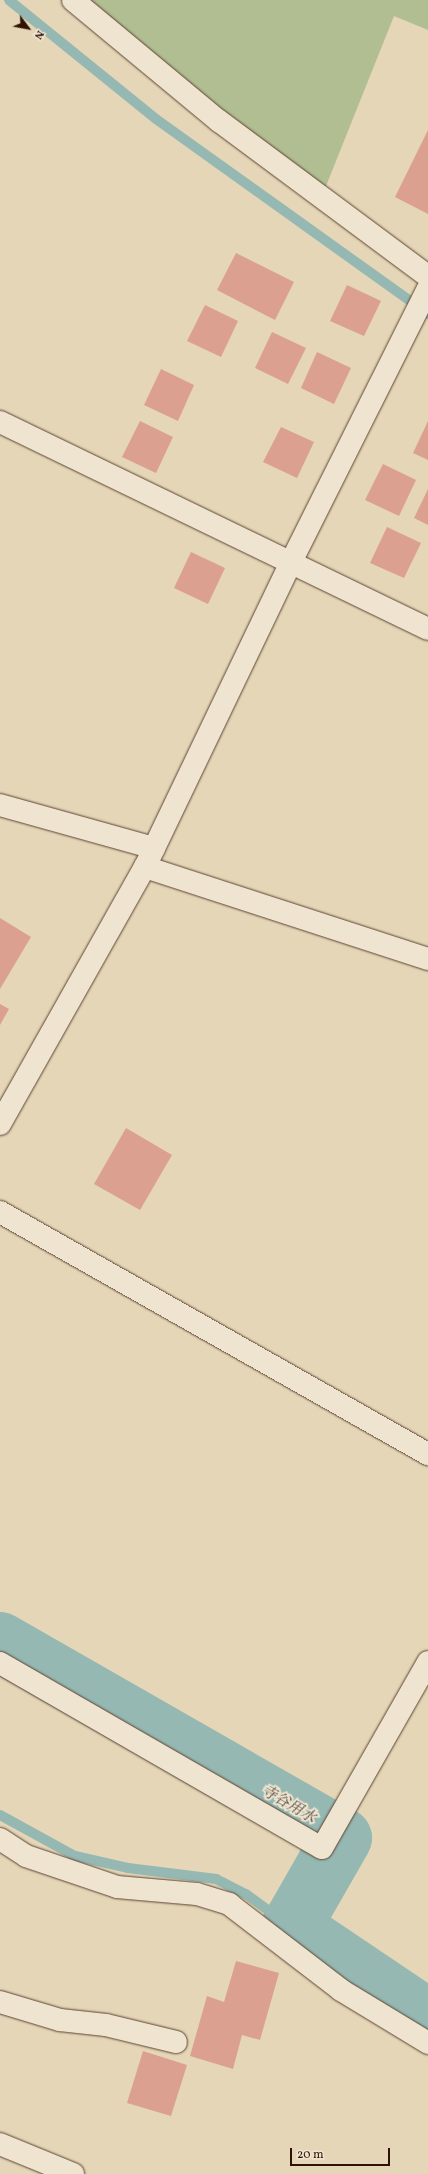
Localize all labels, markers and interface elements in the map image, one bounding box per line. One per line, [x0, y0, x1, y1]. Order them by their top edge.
north arrow [8, 8, 48, 48]
text: N [30, 27, 47, 42]
water label: 寺谷用水 [258, 1782, 318, 1828]
scale bar [292, 2140, 392, 2166]
text: 20 m [297, 2147, 324, 2163]

